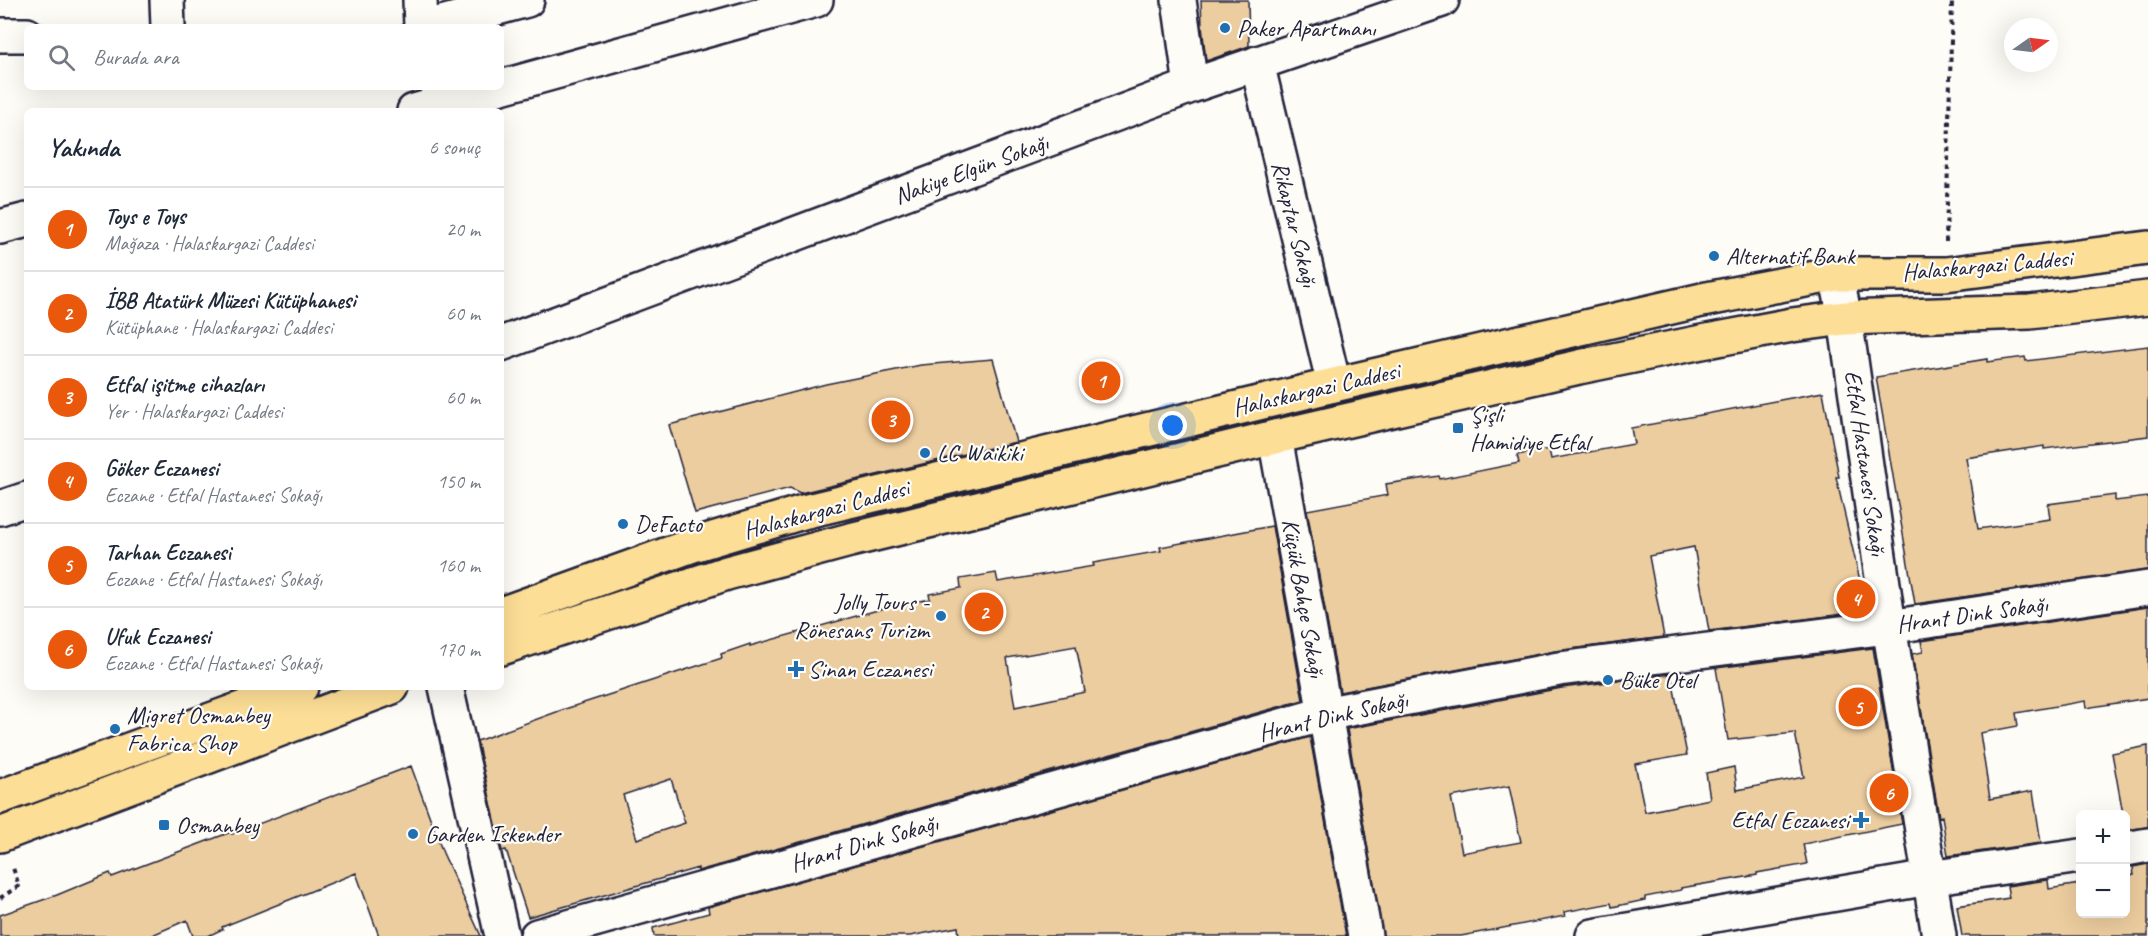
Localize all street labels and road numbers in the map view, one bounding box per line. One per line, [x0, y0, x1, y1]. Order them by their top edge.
street label: Nakiye Elgün Sokağı [890, 127, 1054, 211]
street label: Rikaptar Sokağı [1265, 158, 1325, 291]
street label: Halaskargazi Caddesi [1901, 242, 2076, 287]
street label: Halaskargazi Caddesi [1230, 355, 1405, 423]
street label: Etfal Hastanesi Sokağı [1838, 369, 1894, 559]
street label: Halaskargazi Caddesi [740, 472, 915, 546]
street label: Küçük Bahçe Sokağı [1275, 516, 1333, 681]
street label: Hrant Dink Sokağı [1895, 588, 2051, 639]
street label: Hrant Dink Sokağı [1256, 684, 1412, 748]
street label: Hrant Dink Sokağı [787, 807, 943, 878]

